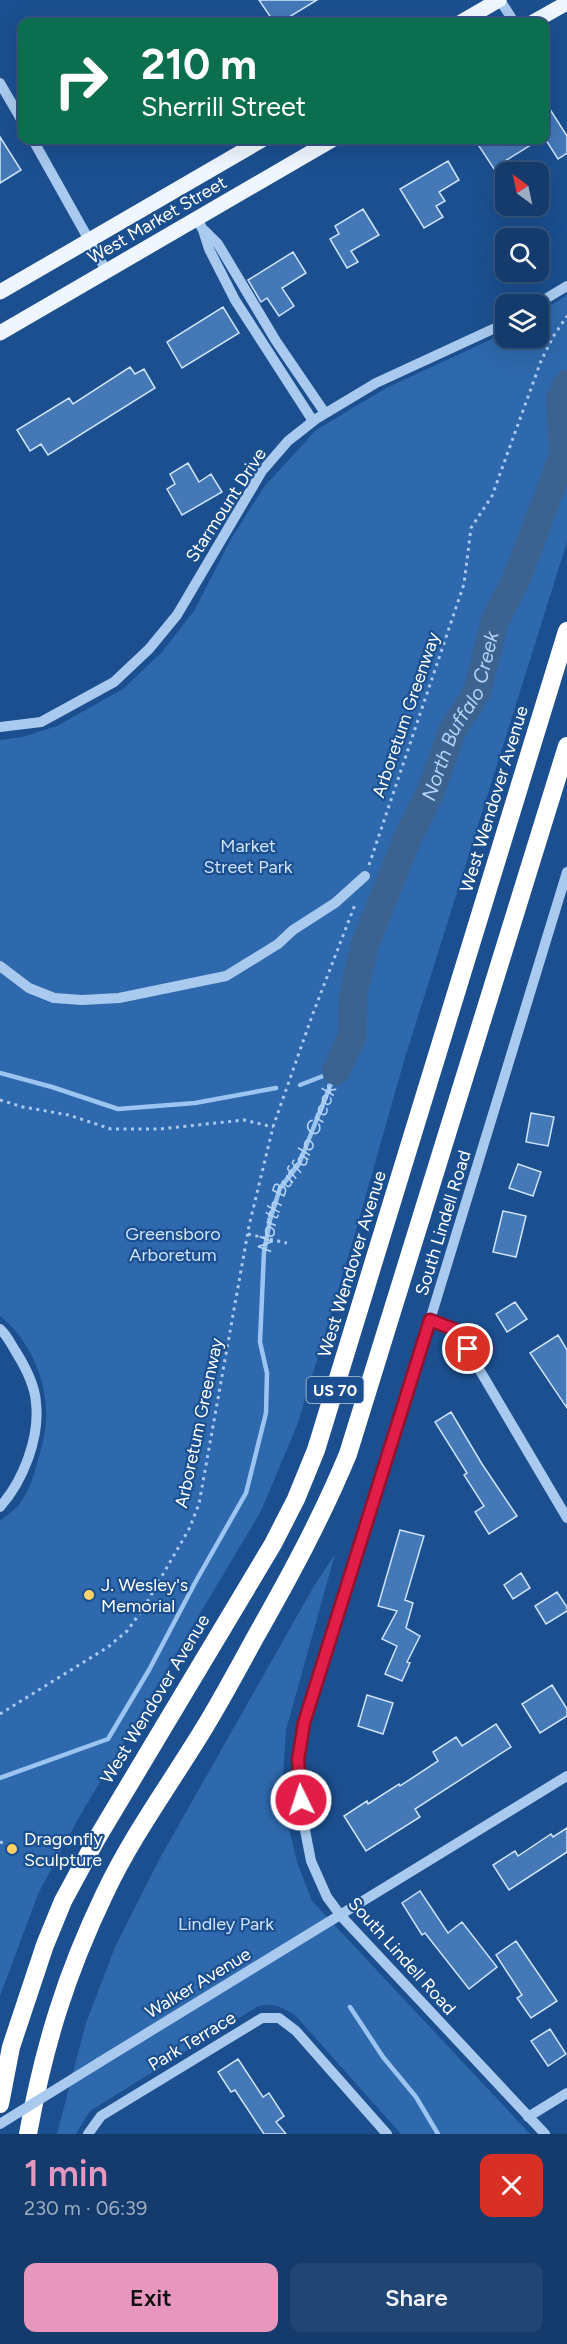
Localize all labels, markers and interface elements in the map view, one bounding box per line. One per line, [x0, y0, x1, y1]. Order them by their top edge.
text: 210 m [141, 39, 257, 90]
icon: right [42, 42, 120, 120]
text: Sherrill Street [141, 90, 306, 123]
north arrow [495, 162, 549, 216]
map controls [495, 162, 549, 348]
street label: West Market Street [84, 171, 230, 269]
button: search [495, 228, 549, 282]
button: layers [495, 294, 549, 348]
street label: Starmount Drive [181, 444, 271, 566]
water label: North Buffalo Creek [416, 628, 504, 804]
street label: Arboretum Greenway [367, 629, 445, 801]
street label: West Wendover Avenue [455, 703, 533, 895]
park label: Market Street Park [203, 835, 293, 878]
water label: North Buffalo Creek [252, 1080, 342, 1254]
street label: South Lindell Road [410, 1148, 476, 1298]
street label: West Wendover Avenue [313, 1168, 391, 1360]
park label: Greensboro Arboretum [125, 1223, 221, 1266]
pin [442, 1323, 493, 1374]
icon: arrive [451, 1332, 484, 1365]
street label: Arboretum Greenway [170, 1335, 228, 1510]
road number: US 70 [306, 1377, 364, 1403]
place label: J. Wesley's Memorial [101, 1574, 188, 1617]
marker: J. Wesley's Memorial [82, 1588, 96, 1602]
street label: West Wendover Avenue [96, 1610, 214, 1788]
position arrow [269, 1768, 333, 1832]
place label: Dragonfly Sculpture [24, 1828, 103, 1871]
marker: Dragonfly Sculpture [5, 1842, 19, 1856]
street label: South Lindell Road [343, 1893, 461, 2019]
park label: Lindley Park [178, 1913, 274, 1935]
street label: Walker Avenue [141, 1943, 255, 2023]
street label: Park Terrace [144, 2006, 240, 2076]
text: 1 min [24, 2152, 108, 2195]
button: close [480, 2154, 543, 2217]
text: 230 m · 06:39 [24, 2196, 147, 2220]
button: Exit [24, 2263, 278, 2332]
button: Share [290, 2263, 543, 2332]

